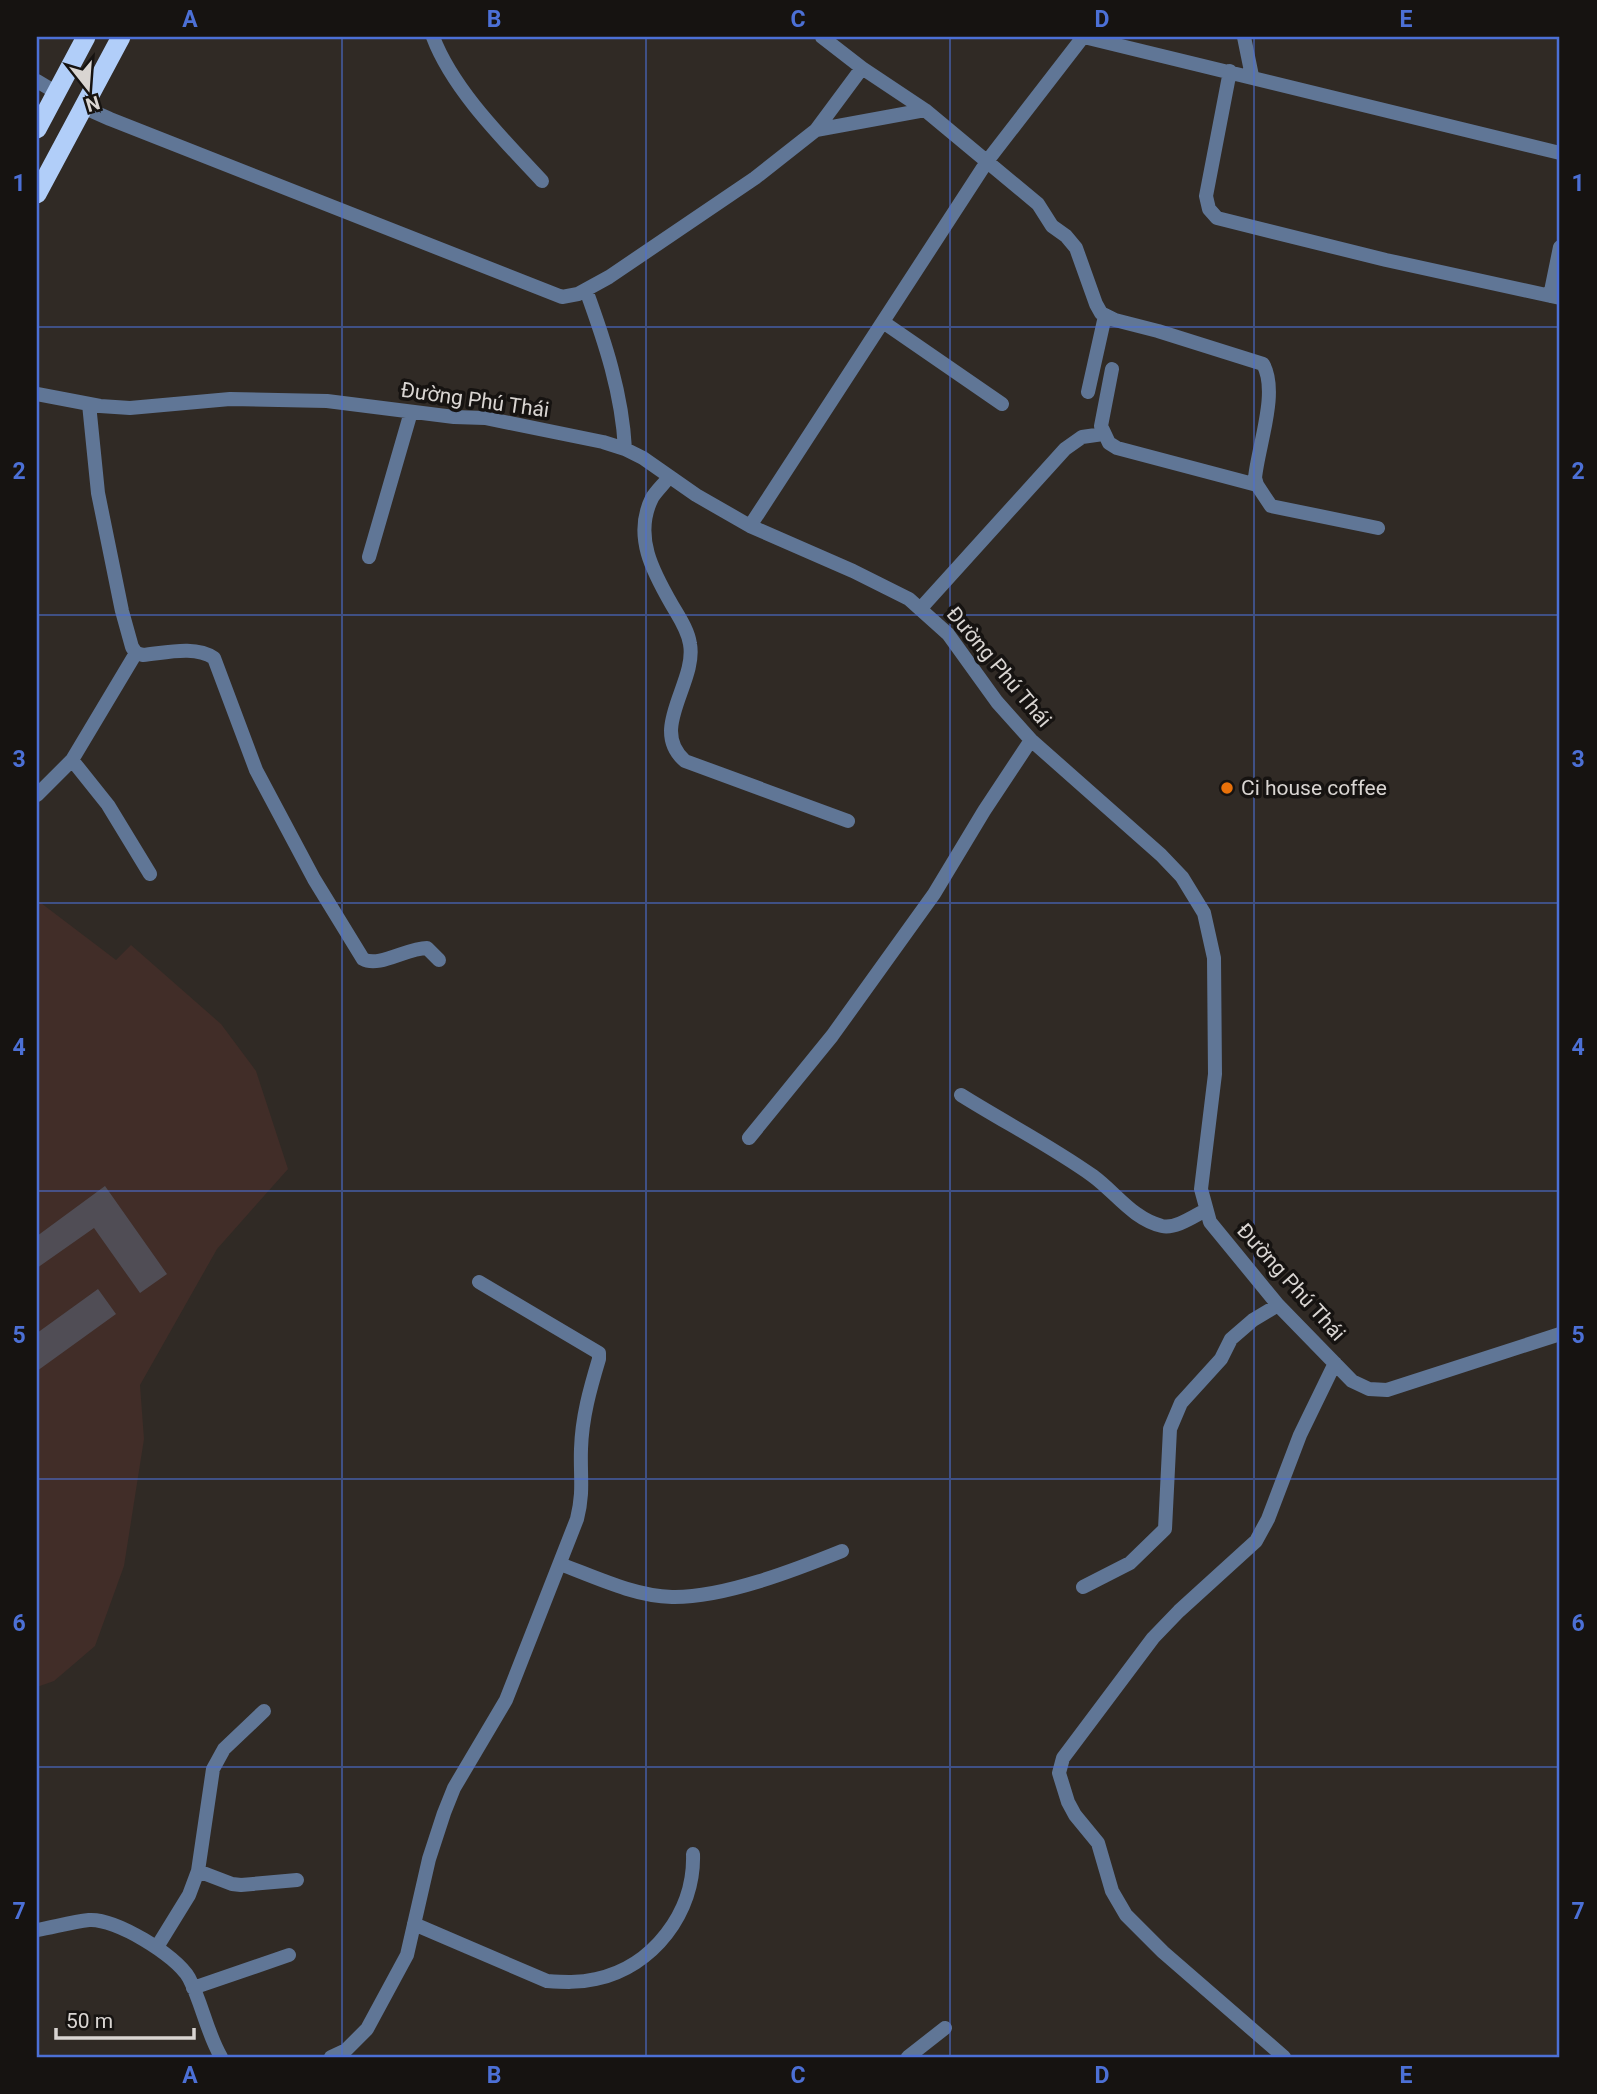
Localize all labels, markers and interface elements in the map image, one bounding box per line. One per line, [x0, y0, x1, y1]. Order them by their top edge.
text: A [182, 6, 198, 33]
text: B [487, 6, 501, 33]
text: C [790, 6, 806, 33]
text: D [1095, 6, 1109, 33]
text: E [1400, 6, 1413, 33]
north arrow [52, 52, 122, 122]
text: N [83, 91, 103, 117]
text: 1 [12, 170, 26, 197]
text: 1 [1571, 170, 1585, 197]
street label: Đường Phú Thái [399, 378, 551, 422]
text: 2 [12, 458, 26, 485]
text: 2 [1571, 458, 1585, 485]
street label: Đường Phú Thái [942, 602, 1056, 732]
text: 3 [12, 746, 26, 773]
text: 3 [1571, 746, 1585, 773]
place label: Ci house coffee [1241, 776, 1387, 800]
marker: Ci house coffee [1219, 780, 1235, 796]
text: 4 [12, 1034, 26, 1061]
text: 4 [1571, 1034, 1585, 1061]
street label: Đường Phú Thái [1232, 1218, 1350, 1346]
text: 5 [12, 1322, 26, 1349]
text: 5 [1571, 1322, 1585, 1349]
text: 6 [12, 1610, 26, 1637]
text: 6 [1571, 1610, 1585, 1637]
text: 7 [12, 1898, 26, 1925]
text: 7 [1571, 1898, 1585, 1925]
scale bar [56, 1996, 194, 2040]
text: 50 m [66, 2009, 113, 2033]
text: A [182, 2062, 198, 2089]
text: B [487, 2062, 501, 2089]
text: C [790, 2062, 806, 2089]
text: D [1095, 2062, 1109, 2089]
text: E [1400, 2062, 1413, 2089]

